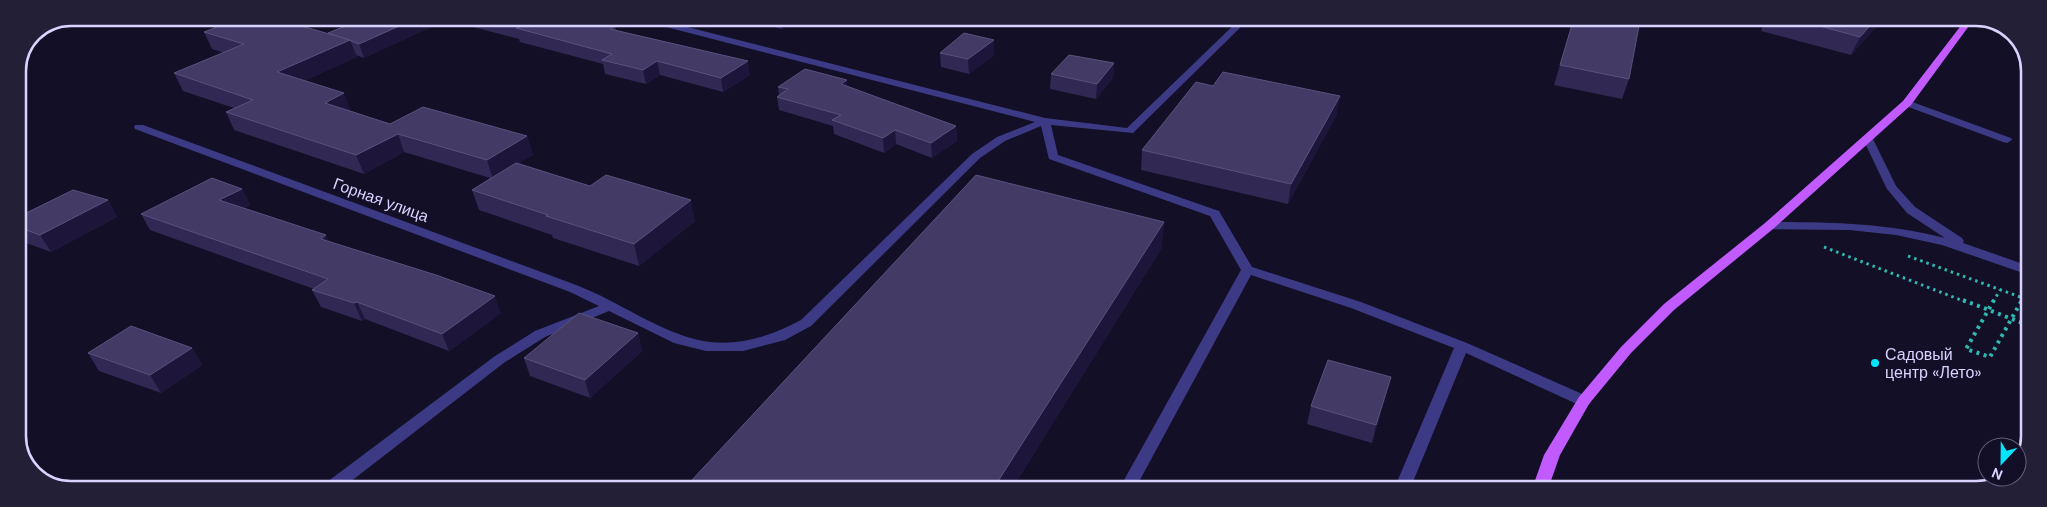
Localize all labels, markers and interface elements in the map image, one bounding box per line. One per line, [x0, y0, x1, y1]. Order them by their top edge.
street label: Горная улица [330, 173, 432, 227]
place label: Садовый центр «Лето» [1885, 344, 1982, 383]
marker: Садовый центр «Лето» [1869, 357, 1881, 369]
north arrow [1977, 437, 2027, 487]
text: N [1989, 464, 2005, 484]

